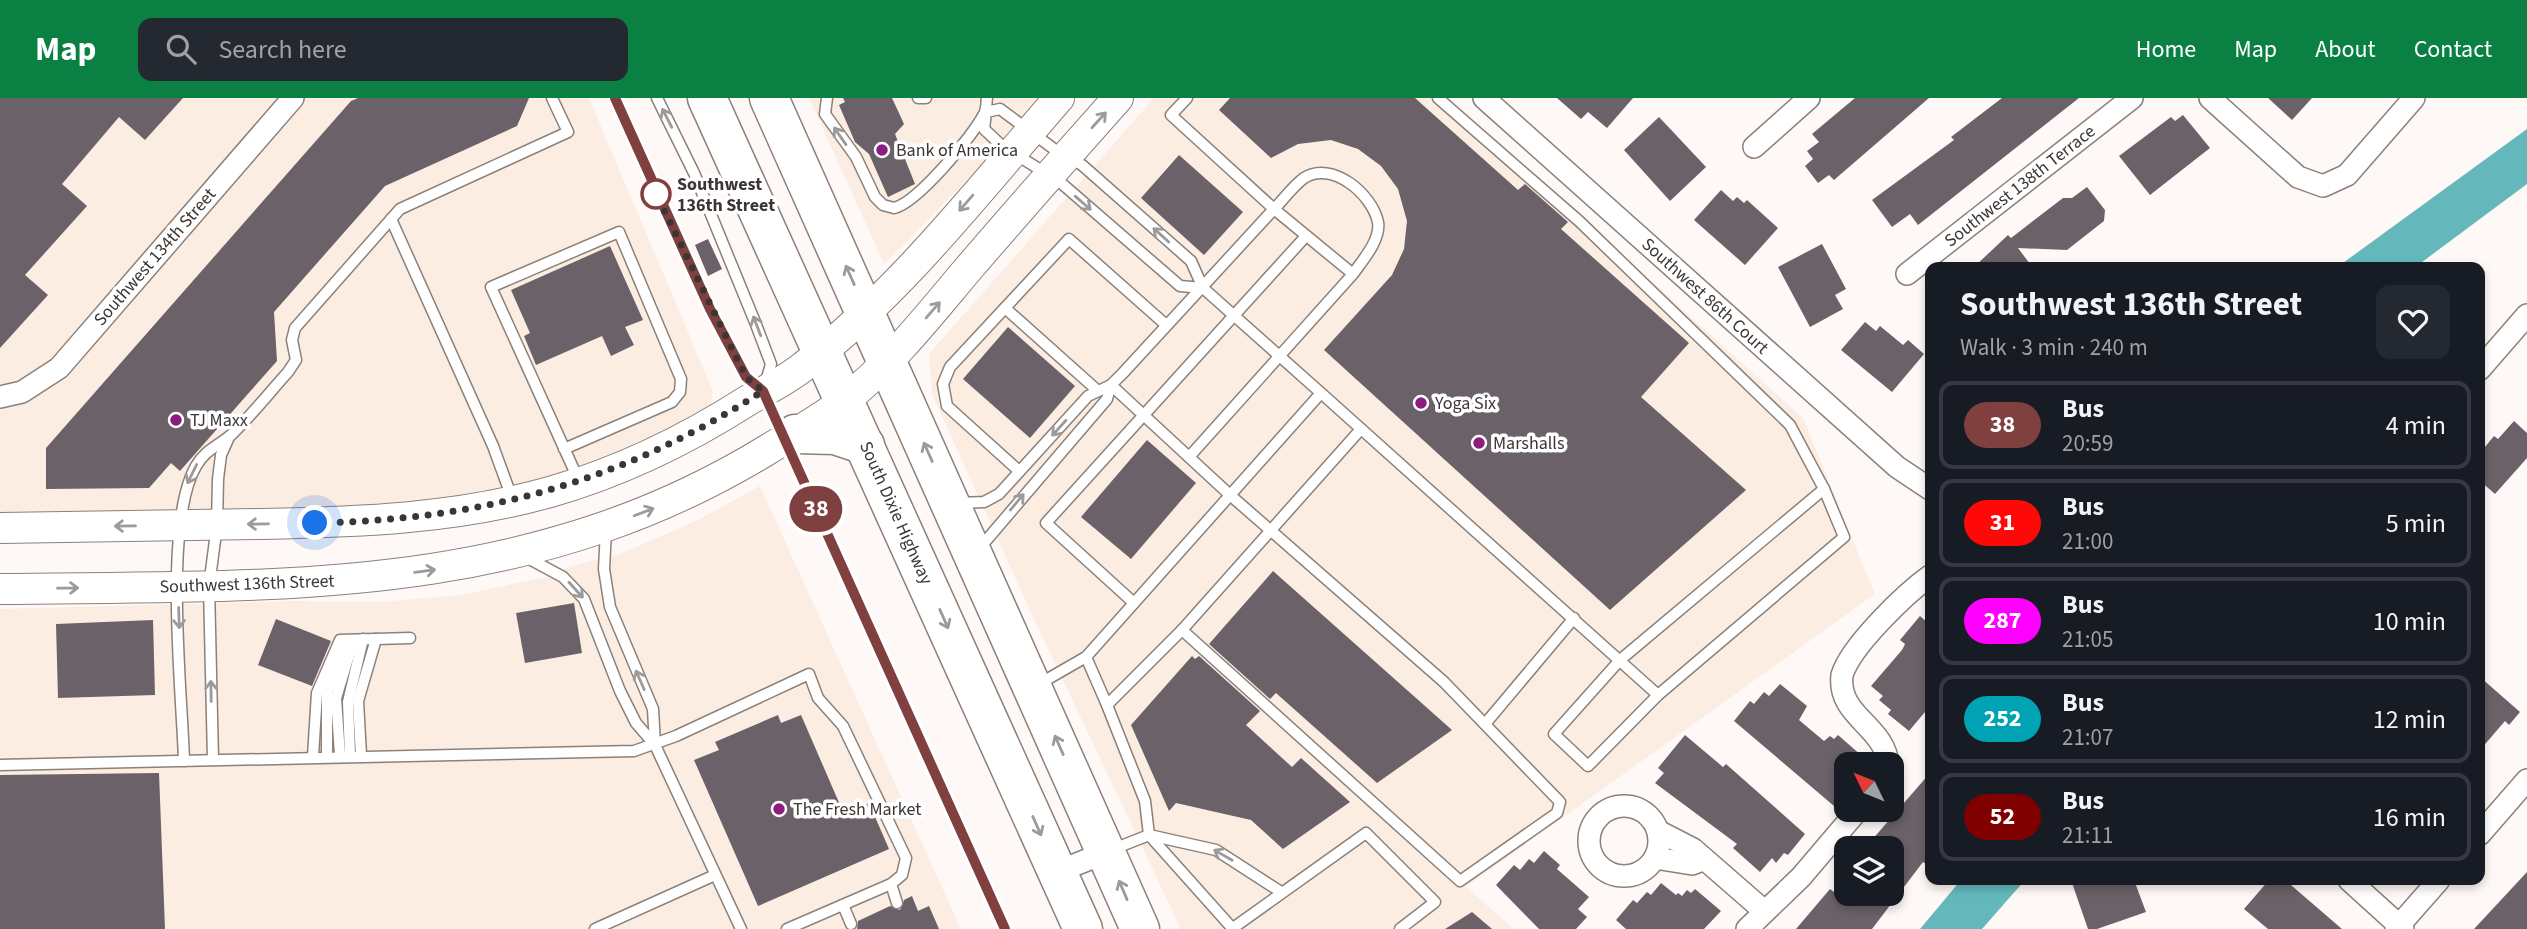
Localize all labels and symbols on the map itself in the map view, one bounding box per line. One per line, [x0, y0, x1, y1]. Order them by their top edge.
one-way arrow [660, 108, 674, 129]
one-way arrow [1090, 112, 1107, 129]
street label: Southwest 138th Terrace [1939, 119, 2101, 253]
one-way arrow [833, 127, 847, 146]
place label: Bank of America [896, 138, 1018, 163]
marker: Bank of America [874, 142, 890, 158]
place label: Southwest 136th Street [677, 172, 775, 218]
marker: Southwest 136th Street [641, 179, 671, 209]
street label: Southwest 134th Street [88, 183, 222, 331]
one-way arrow [958, 194, 974, 212]
one-way arrow [1074, 195, 1092, 211]
one-way arrow [1153, 227, 1171, 243]
street label: Southwest 86th Court [1636, 232, 1774, 360]
one-way arrow [843, 265, 856, 286]
one-way arrow [925, 301, 941, 319]
one-way arrow [749, 316, 762, 338]
place label: Yoga Six [1434, 391, 1496, 416]
marker: Yoga Six [1413, 395, 1429, 411]
place label: TJ Maxx [190, 408, 248, 433]
marker: TJ Maxx [168, 412, 184, 428]
one-way arrow [1051, 419, 1067, 437]
place label: Marshalls [1493, 431, 1564, 456]
marker: Marshalls [1471, 435, 1487, 451]
street label: South Dixie Highway [853, 437, 939, 589]
one-way arrow [921, 442, 934, 463]
one-way arrow [185, 463, 198, 484]
line badge: 38 [784, 486, 848, 532]
one-way arrow [1009, 493, 1025, 511]
your location [297, 505, 332, 540]
one-way arrow [633, 505, 655, 518]
one-way arrow [247, 518, 270, 531]
one-way arrow [113, 519, 136, 533]
one-way arrow [413, 565, 436, 578]
street label: Southwest 136th Street [159, 568, 335, 600]
one-way arrow [56, 581, 79, 595]
one-way arrow [568, 581, 584, 599]
one-way arrow [172, 606, 185, 629]
one-way arrow [937, 608, 951, 629]
one-way arrow [633, 670, 646, 691]
one-way arrow [205, 680, 218, 703]
one-way arrow [1052, 735, 1065, 756]
north arrow [1834, 752, 1904, 822]
place label: The Fresh Market [793, 797, 921, 822]
marker: The Fresh Market [771, 801, 787, 817]
one-way arrow [1031, 815, 1044, 836]
one-way arrow [1214, 848, 1234, 862]
one-way arrow [1116, 880, 1129, 902]

